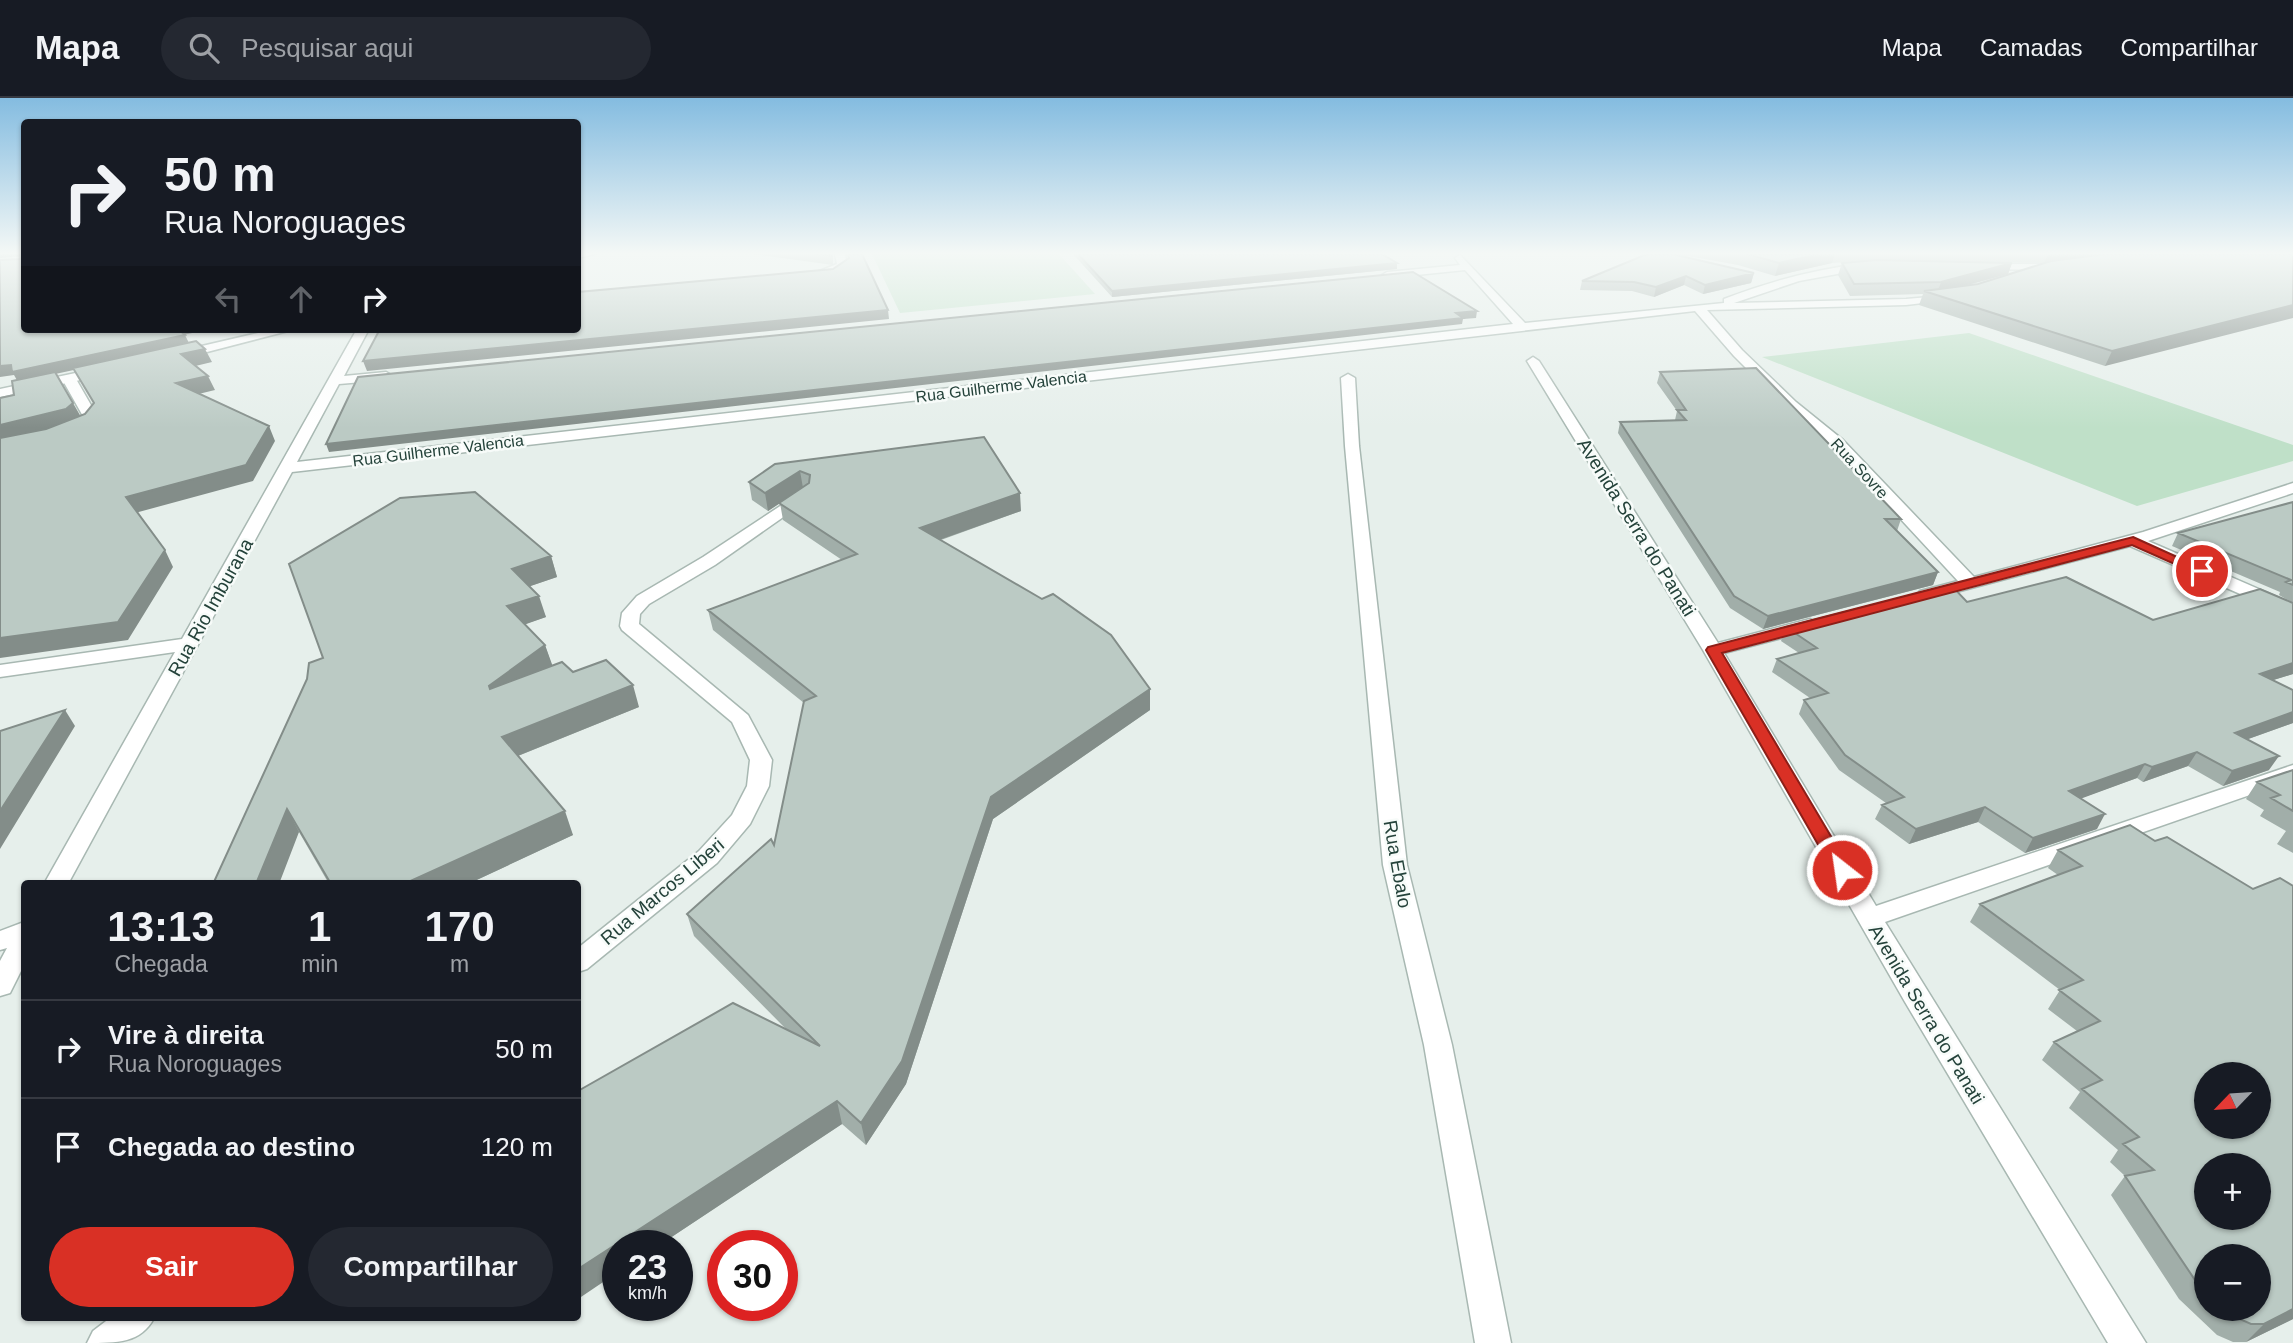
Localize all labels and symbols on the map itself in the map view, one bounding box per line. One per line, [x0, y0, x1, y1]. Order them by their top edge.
street label: Rua Guilherme Valencia [915, 368, 1088, 405]
street label: Rua Guilherme Valencia [352, 432, 525, 469]
street label: Avenida Serra do Panati [1573, 435, 1700, 620]
street label: Rua Sovre [1828, 435, 1892, 502]
street label: Rua Rio Imburana [164, 534, 257, 680]
pin [2172, 541, 2232, 601]
street label: Rua Ebalo [1379, 819, 1416, 910]
position arrow [1805, 833, 1879, 907]
street label: Rua Marcos Liberi [597, 834, 728, 949]
street label: Avenida Serra do Panati [1865, 921, 1989, 1108]
north arrow [2194, 1062, 2272, 1139]
speed limit sign: 30 [707, 1230, 798, 1321]

